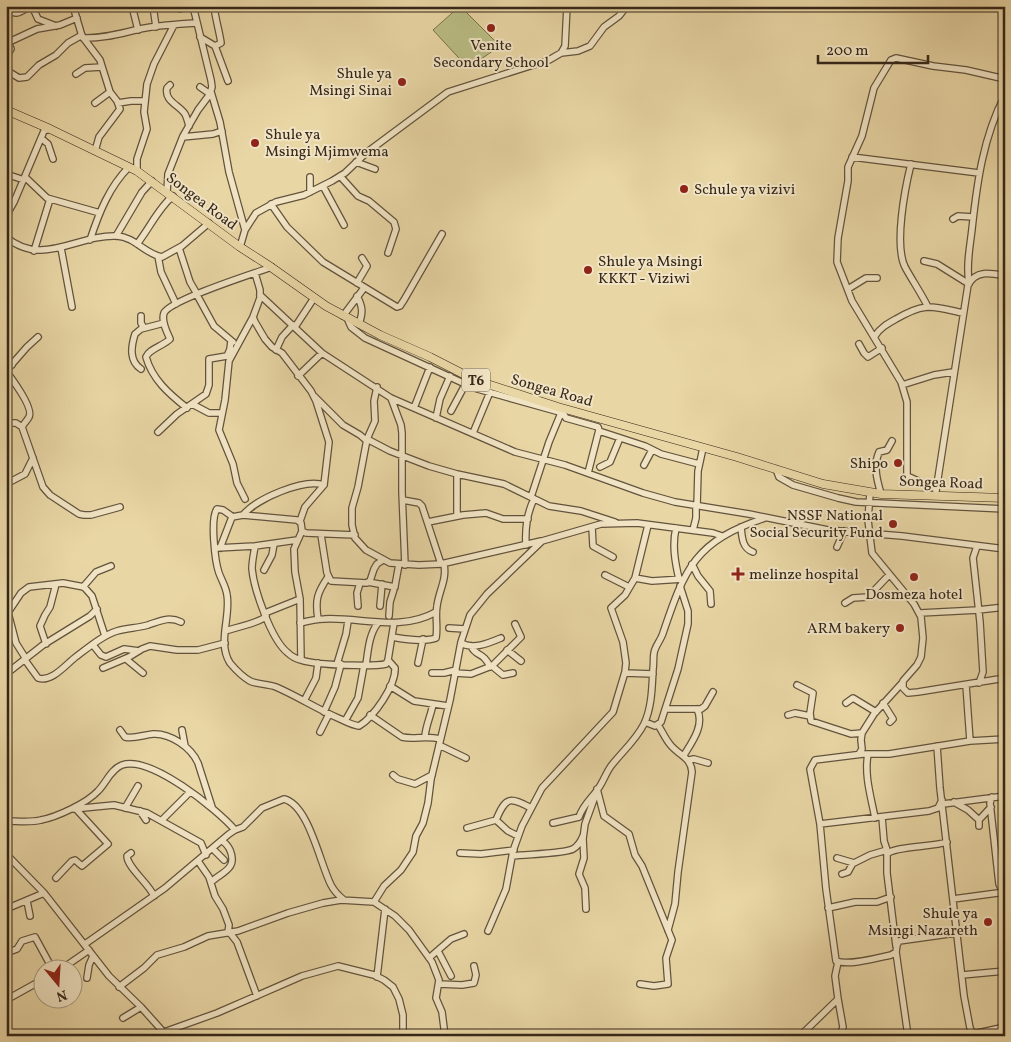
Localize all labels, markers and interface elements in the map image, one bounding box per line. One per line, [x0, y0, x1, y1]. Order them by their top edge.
marker: Venite Secondary School [485, 22, 497, 34]
scale bar [818, 32, 928, 64]
place label: Venite Secondary School [433, 36, 549, 74]
text: 200 m [826, 41, 869, 62]
place label: Shule ya Msingi Sinai [309, 64, 392, 102]
marker: Shule ya Msingi Sinai [396, 76, 408, 88]
place label: Shule ya Msingi Mjimwema [265, 125, 389, 163]
marker: Shule ya Msingi Mjimwema [249, 137, 261, 149]
street label: Songea Road [161, 168, 241, 236]
place label: Schule ya vizivi [694, 180, 795, 201]
marker: Schule ya vizivi [678, 183, 690, 195]
place label: Shule ya Msingi KKKT - Viziwi [598, 252, 702, 290]
marker: Shule ya Msingi KKKT - Viziwi [582, 264, 594, 276]
road number: T6 [462, 368, 490, 392]
street label: Songea Road [508, 370, 595, 413]
place label: Shipo [850, 454, 888, 475]
marker: Shipo [892, 457, 904, 469]
street label: Songea Road [898, 472, 983, 495]
place label: NSSF National Social Security Fund [749, 506, 883, 544]
marker: NSSF National Social Security Fund [887, 518, 899, 530]
place label: melinze hospital [749, 565, 859, 586]
marker: melinze hospital [731, 567, 745, 581]
marker: Dosmeza hotel [908, 571, 920, 583]
place label: Dosmeza hotel [865, 585, 963, 606]
place label: ARM bakery [807, 619, 890, 640]
marker: ARM bakery [894, 622, 906, 634]
place label: Shule ya Msingi Nazareth [868, 904, 978, 942]
marker: Shule ya Msingi Nazareth [982, 916, 994, 928]
north arrow [32, 960, 82, 1010]
text: N [54, 984, 69, 1006]

